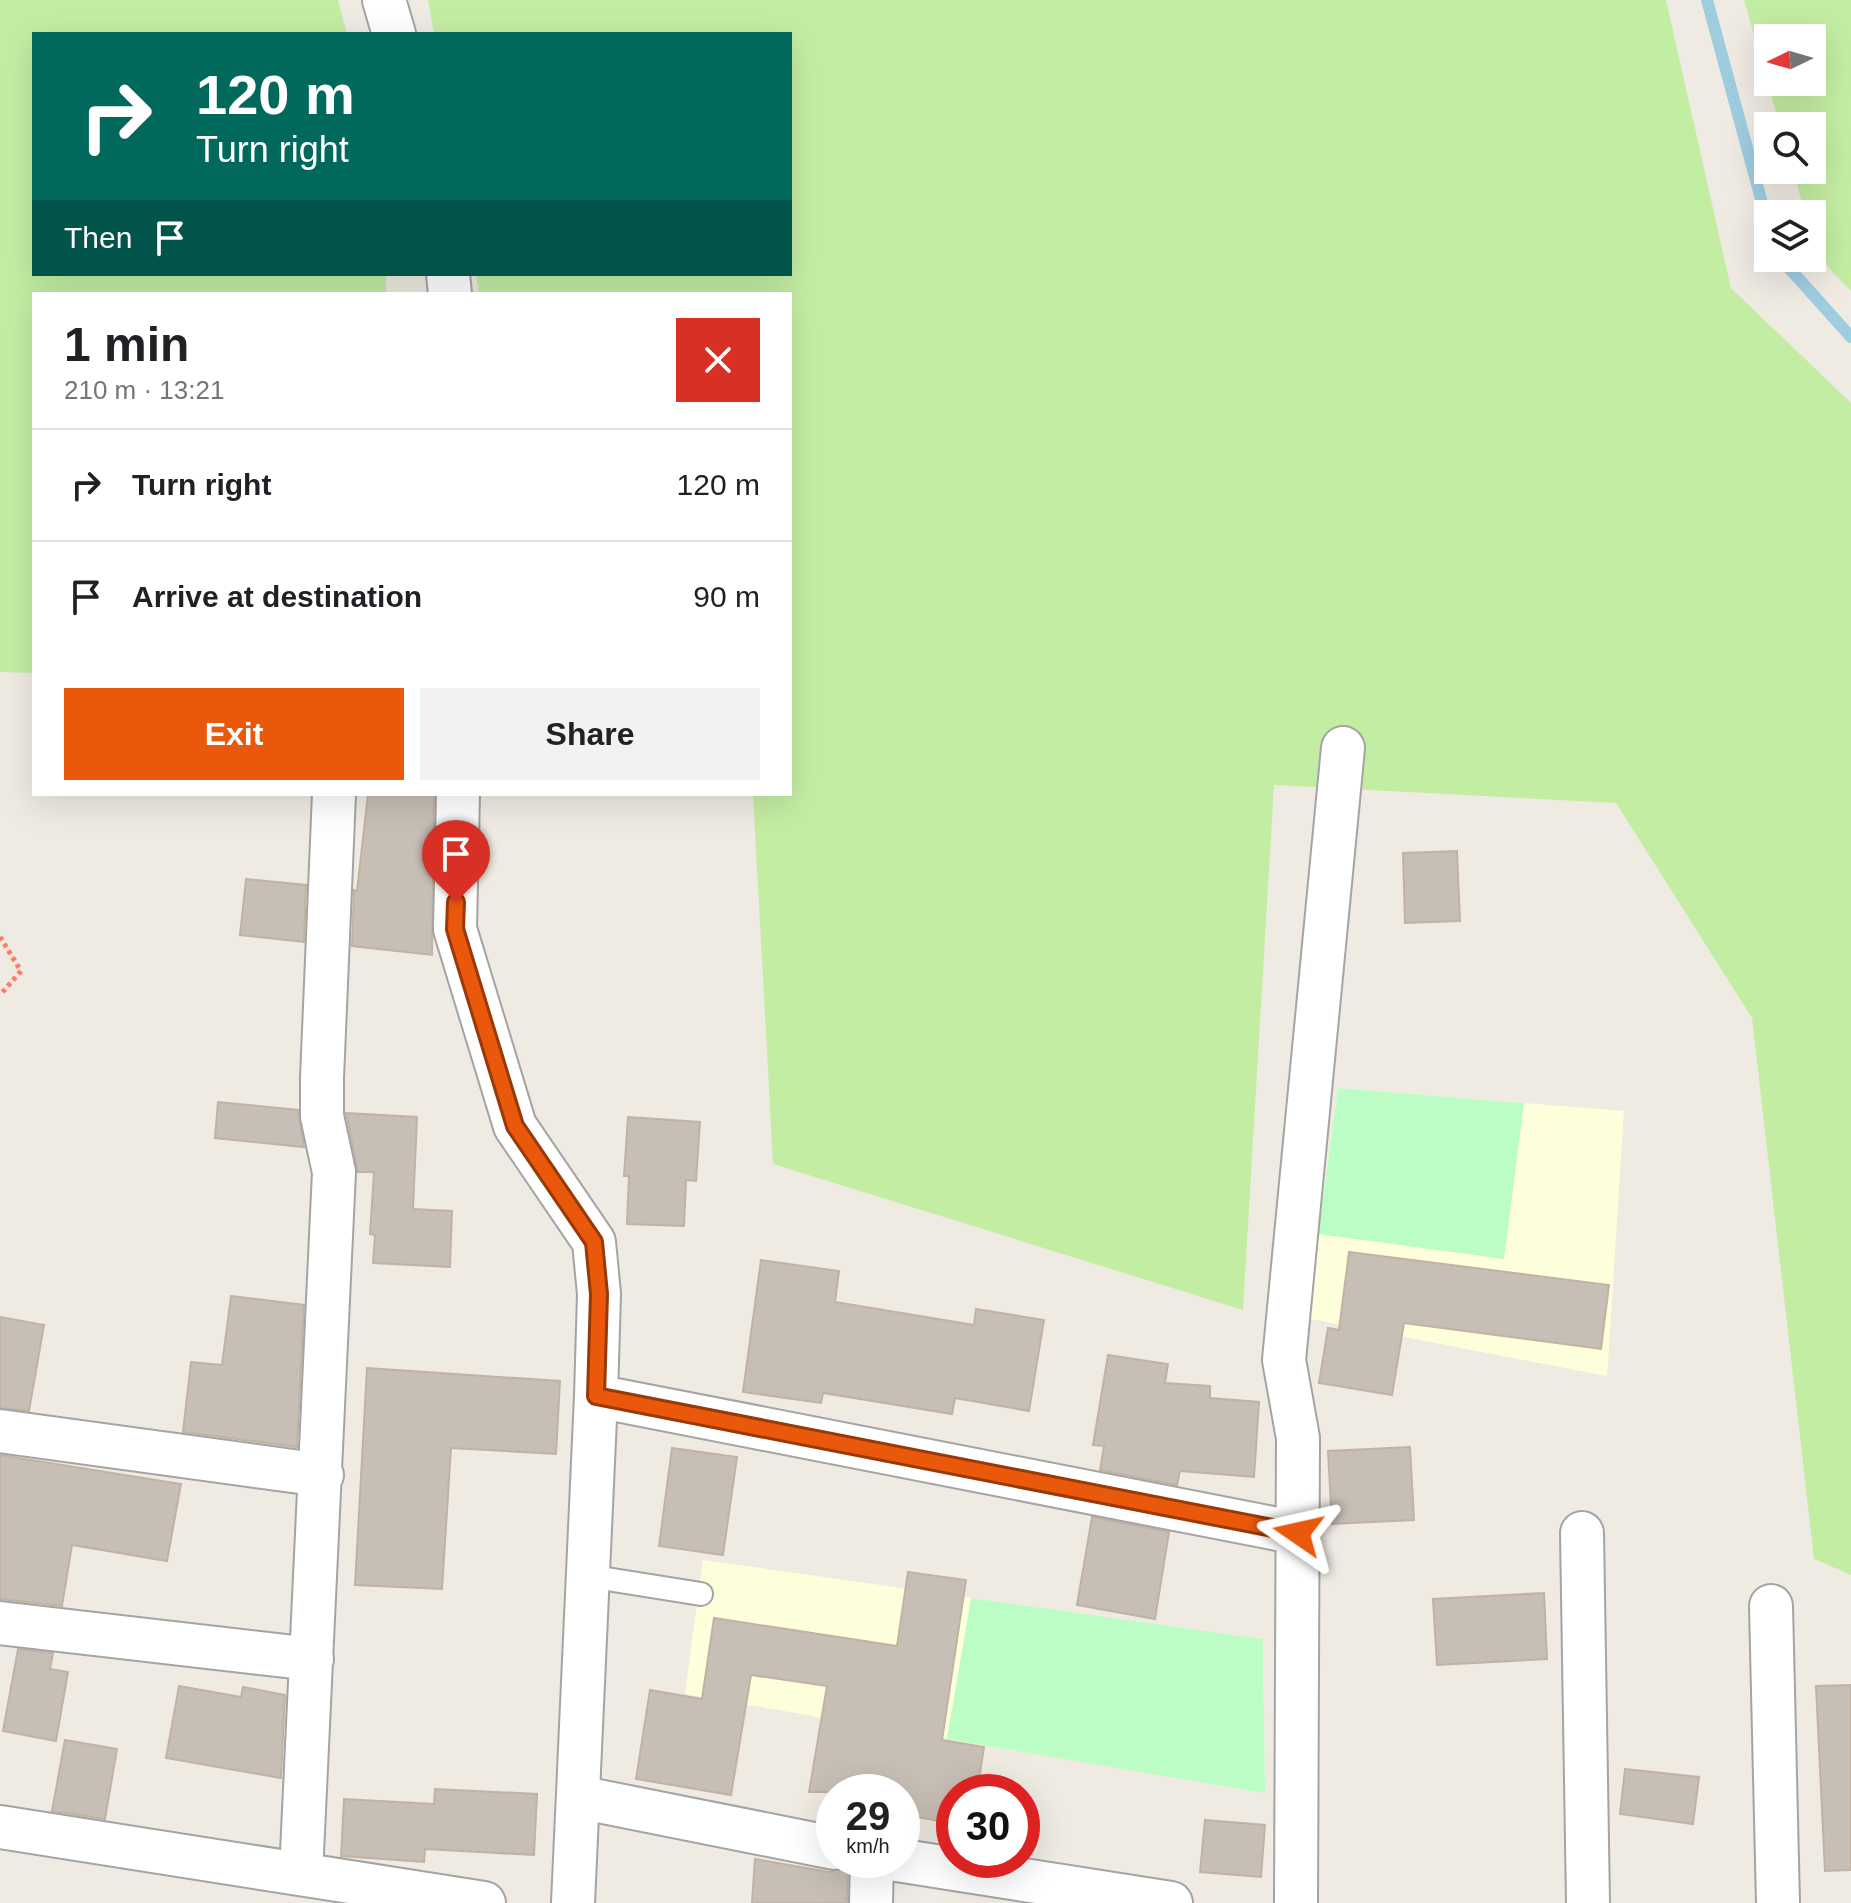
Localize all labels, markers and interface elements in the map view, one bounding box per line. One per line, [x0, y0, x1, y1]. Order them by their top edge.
north arrow [1754, 24, 1826, 96]
map controls [1754, 24, 1826, 272]
text: 120 m [196, 63, 355, 126]
icon: right [64, 64, 168, 168]
button: search [1754, 112, 1826, 184]
text: Turn right [196, 129, 349, 170]
button: layers [1754, 200, 1826, 272]
icon: arrive [148, 216, 192, 260]
text: Then [64, 221, 132, 254]
text: 1 min [64, 318, 189, 371]
button: close [676, 318, 760, 402]
text: 210 m · 13:21 [64, 375, 224, 405]
icon: right [64, 463, 108, 507]
text: Turn right [132, 468, 271, 501]
text: 120 m [677, 468, 760, 501]
icon: arrive [64, 575, 108, 619]
text: Arrive at destination [132, 580, 422, 613]
text: 90 m [693, 580, 760, 613]
button: Exit [64, 688, 404, 780]
button: Share [420, 688, 760, 780]
pin [422, 820, 490, 902]
icon: arrive [434, 832, 478, 876]
position arrow [1256, 1491, 1340, 1575]
speed limit sign: 30 [936, 1774, 1040, 1878]
text: 29 [846, 1794, 890, 1838]
text: km/h [846, 1835, 890, 1857]

